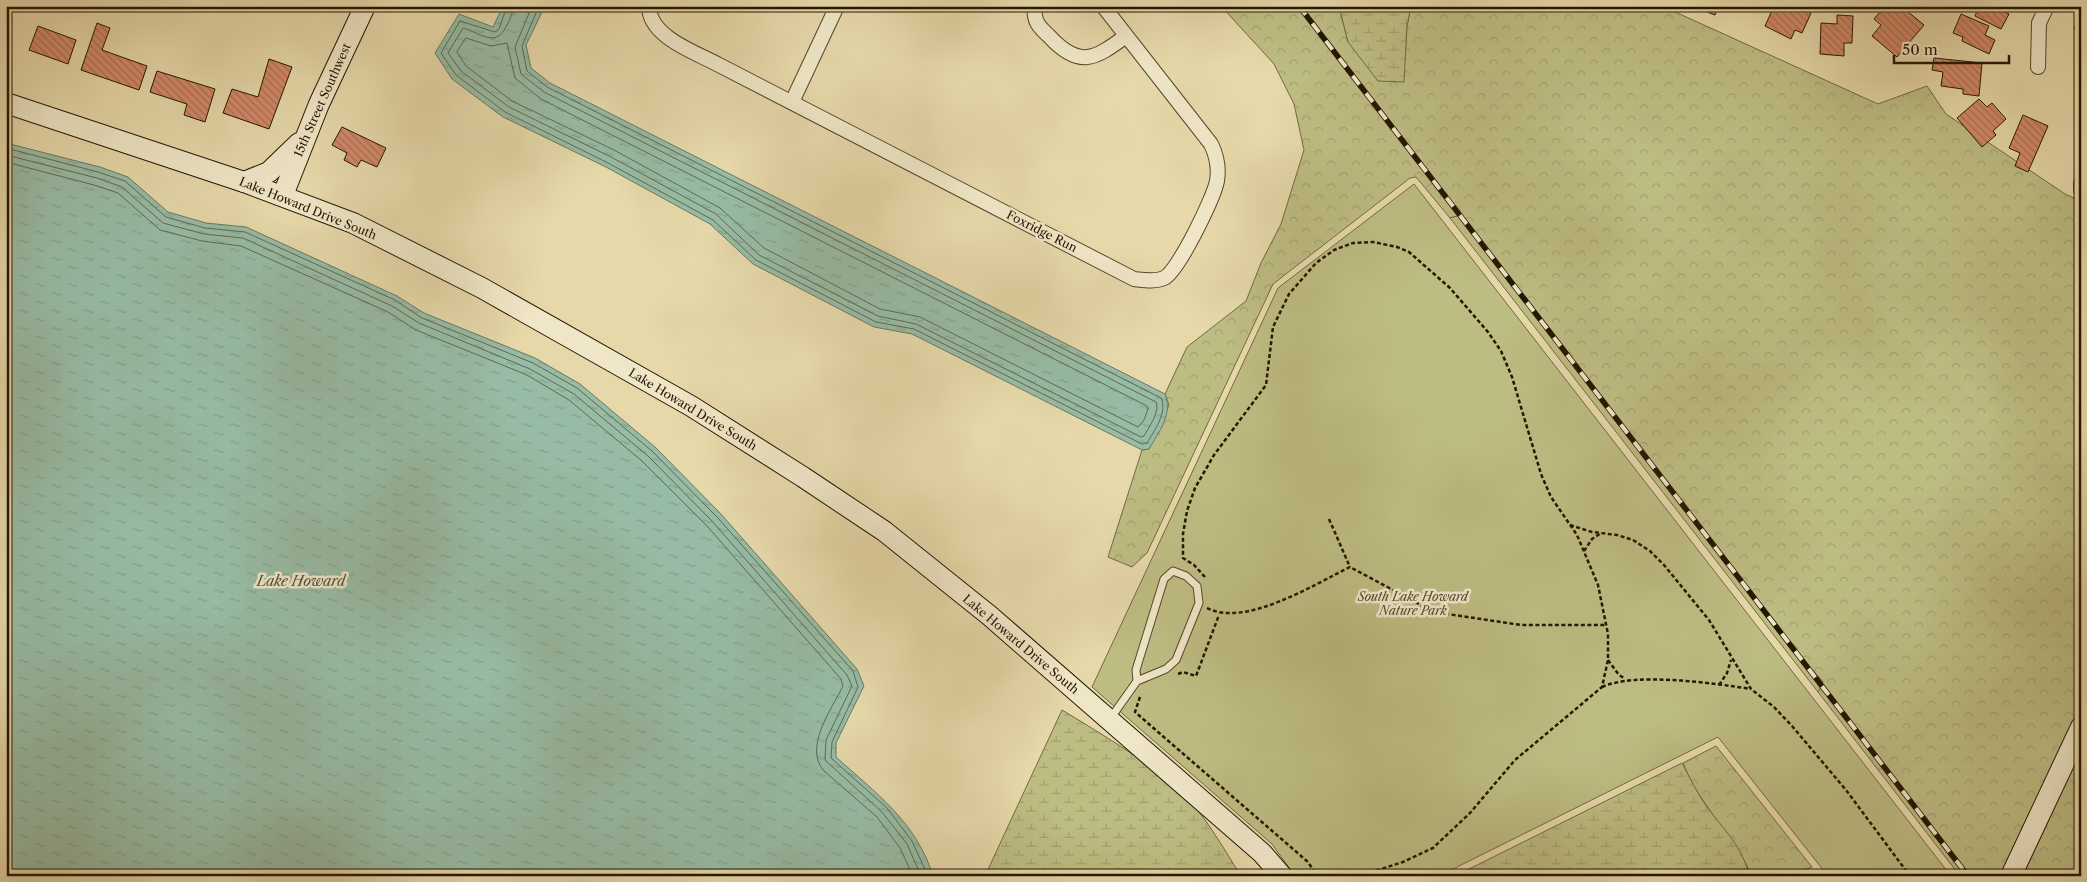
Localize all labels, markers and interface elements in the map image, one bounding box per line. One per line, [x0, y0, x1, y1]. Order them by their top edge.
scale bar [1894, 32, 2010, 64]
street label: 15th Street Southwest [290, 40, 354, 159]
text: 50 m [1902, 40, 1938, 59]
street label: Lake Howard Drive South [237, 174, 379, 243]
street label: Foxridge Run [1004, 207, 1080, 255]
street label: Lake Howard Drive South [626, 365, 760, 454]
water label: Lake Howard [256, 572, 347, 590]
park label: South Lake Howard Nature Park [1357, 589, 1470, 618]
street label: Lake Howard Drive South [960, 591, 1082, 697]

